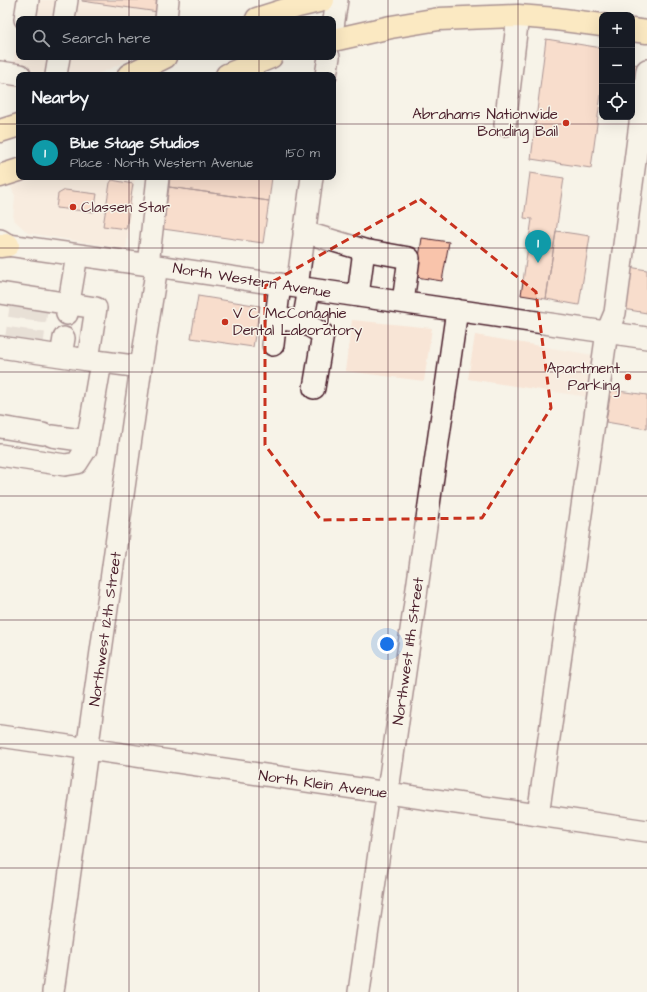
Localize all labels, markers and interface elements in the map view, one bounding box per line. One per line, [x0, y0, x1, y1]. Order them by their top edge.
map controls [599, 12, 635, 120]
button: + [599, 12, 635, 48]
search box [16, 16, 336, 60]
icon: search [30, 27, 52, 49]
text: Search here [62, 28, 151, 49]
button: − [599, 48, 635, 84]
button: locate [599, 84, 635, 120]
text: Nearby [32, 86, 89, 110]
place label: Abrahams Nationwide Bonding Bail [412, 104, 558, 143]
marker: Abrahams Nationwide Bonding Bail [561, 118, 571, 128]
text: Blue Stage Studios [70, 133, 199, 154]
text: 1 [44, 144, 46, 162]
text: 150 m [286, 144, 320, 162]
text: Place · North Western Avenue [70, 154, 253, 172]
place label: Classen Star [81, 197, 170, 218]
marker: Classen Star [68, 202, 78, 212]
pin: 1 [525, 230, 551, 263]
street label: North Western Avenue [171, 258, 333, 303]
place label: V C McConaghie Dental Laboratory [233, 303, 362, 342]
marker: V C McConaghie Dental Laboratory [220, 317, 230, 327]
place label: Apartment Parking [547, 358, 620, 397]
marker: Apartment Parking [623, 372, 633, 382]
street label: Northwest 12th Street [84, 550, 127, 708]
street label: Northwest 11th Street [388, 576, 429, 726]
your location [377, 634, 397, 654]
street label: North Klein Avenue [257, 765, 389, 804]

